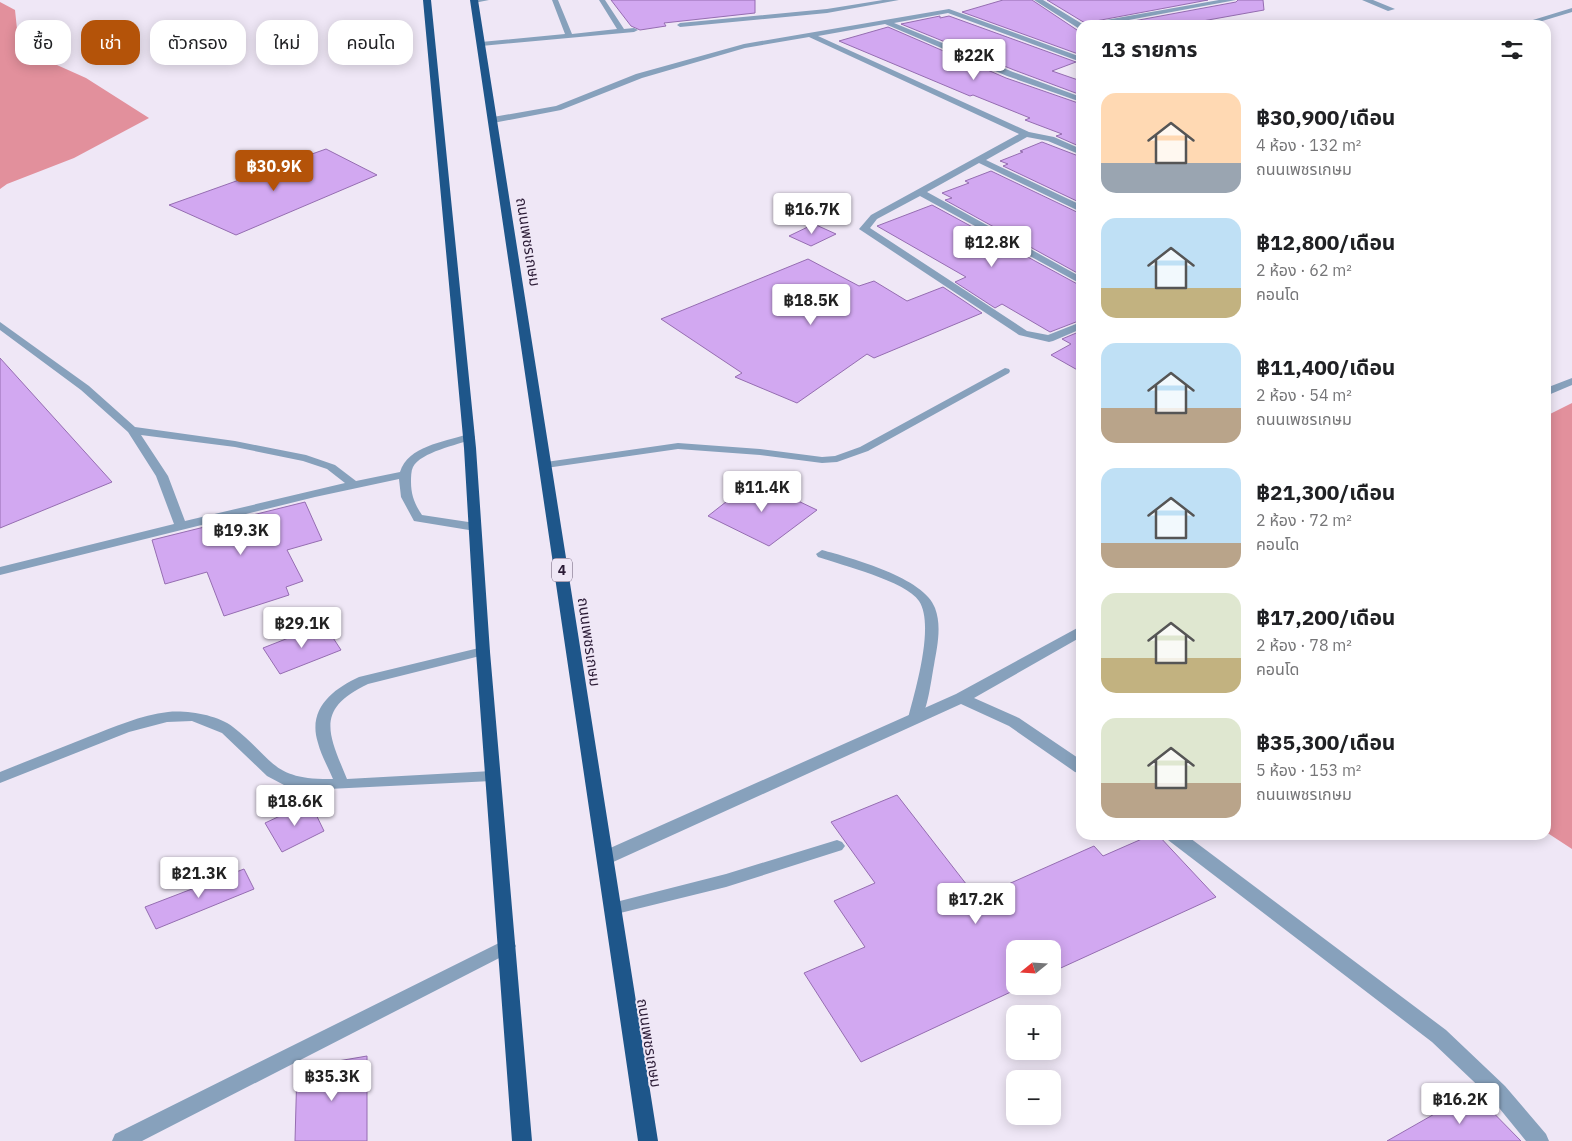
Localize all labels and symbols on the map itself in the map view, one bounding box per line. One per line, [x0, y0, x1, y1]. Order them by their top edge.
pin: ฿22K [944, 38, 1004, 81]
pin: ฿30.9K [233, 150, 315, 192]
pin: ฿16.7K [771, 192, 853, 235]
street label: ถนนเพชรเกษม [512, 196, 545, 288]
pin: ฿12.8K [951, 226, 1033, 268]
pin: ฿18.5K [770, 284, 852, 326]
pin: ฿11.4K [721, 470, 803, 513]
pin: ฿19.3K [200, 514, 282, 556]
road number: 4 [552, 558, 572, 582]
street label: ถนนเพชรเกษม [574, 596, 605, 688]
pin: ฿29.1K [261, 606, 343, 649]
pin: ฿18.6K [254, 784, 336, 827]
pin: ฿21.3K [158, 856, 240, 899]
pin: ฿17.2K [935, 882, 1017, 925]
north arrow [1006, 940, 1061, 995]
street label: ถนนเพชรเกษม [633, 997, 666, 1089]
pin: ฿35.3K [291, 1060, 373, 1102]
pin: ฿16.2K [1419, 1082, 1501, 1125]

